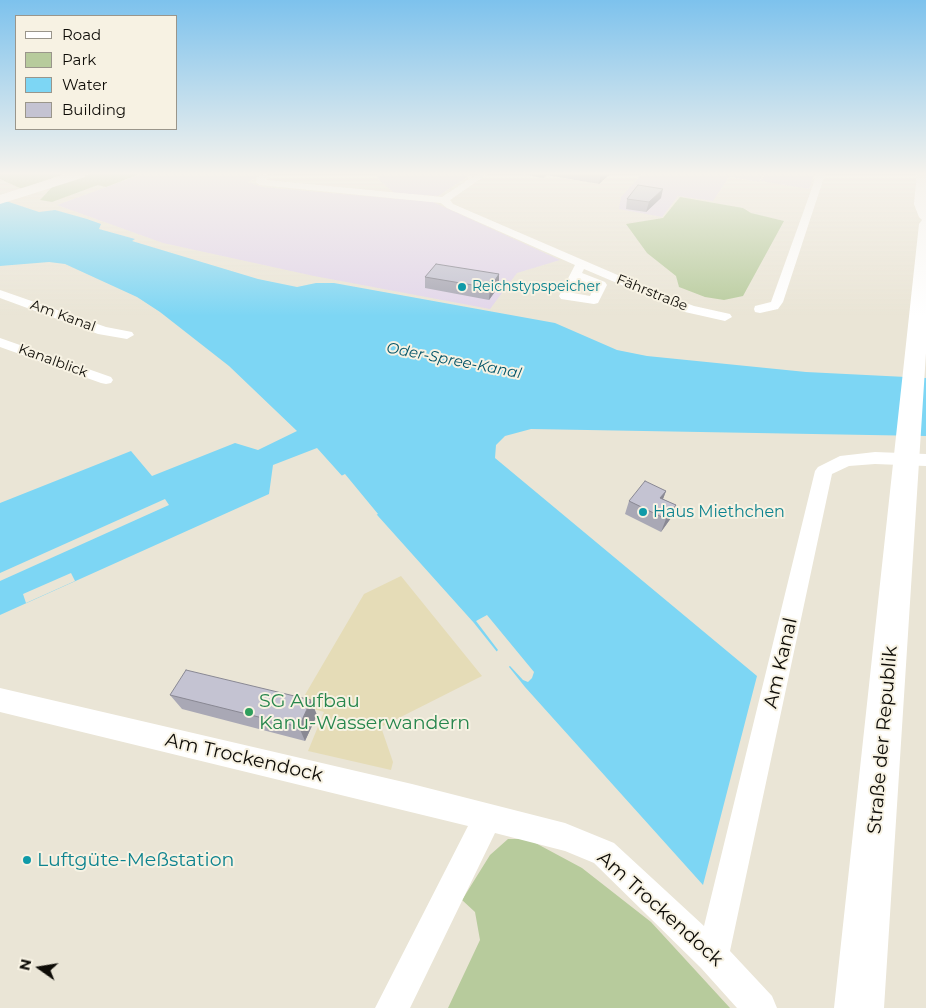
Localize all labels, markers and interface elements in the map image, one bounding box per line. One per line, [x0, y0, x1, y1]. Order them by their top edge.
legend [15, 15, 178, 130]
text: Road [62, 25, 101, 44]
text: Park [62, 50, 96, 69]
text: Water [62, 75, 108, 94]
text: Building [62, 100, 126, 119]
street label: Fährstraße [614, 271, 690, 315]
place label: Reichstypspeicher [472, 279, 601, 295]
marker: Reichstypspeicher [456, 281, 468, 293]
street label: Am Kanal [28, 296, 98, 336]
water label: Oder-Spree-Kanal [385, 339, 523, 383]
street label: Kanalblick [16, 341, 90, 381]
place label: Haus Miethchen [653, 502, 785, 522]
marker: Haus Miethchen [637, 506, 649, 518]
street label: Am Kanal [760, 615, 802, 711]
street label: Straße der Republik [863, 645, 903, 835]
place label: SG Aufbau Kanu-Wasserwandern [259, 690, 470, 734]
marker: SG Aufbau Kanu-Wasserwandern [243, 706, 255, 718]
street label: Am Trockendock [163, 729, 325, 787]
street label: Am Trockendock [592, 847, 728, 971]
place label: Luftgüte-Meßstation [37, 849, 234, 871]
marker: Luftgüte-Meßstation [21, 854, 33, 866]
north arrow [15, 943, 65, 993]
text: N [15, 957, 35, 972]

